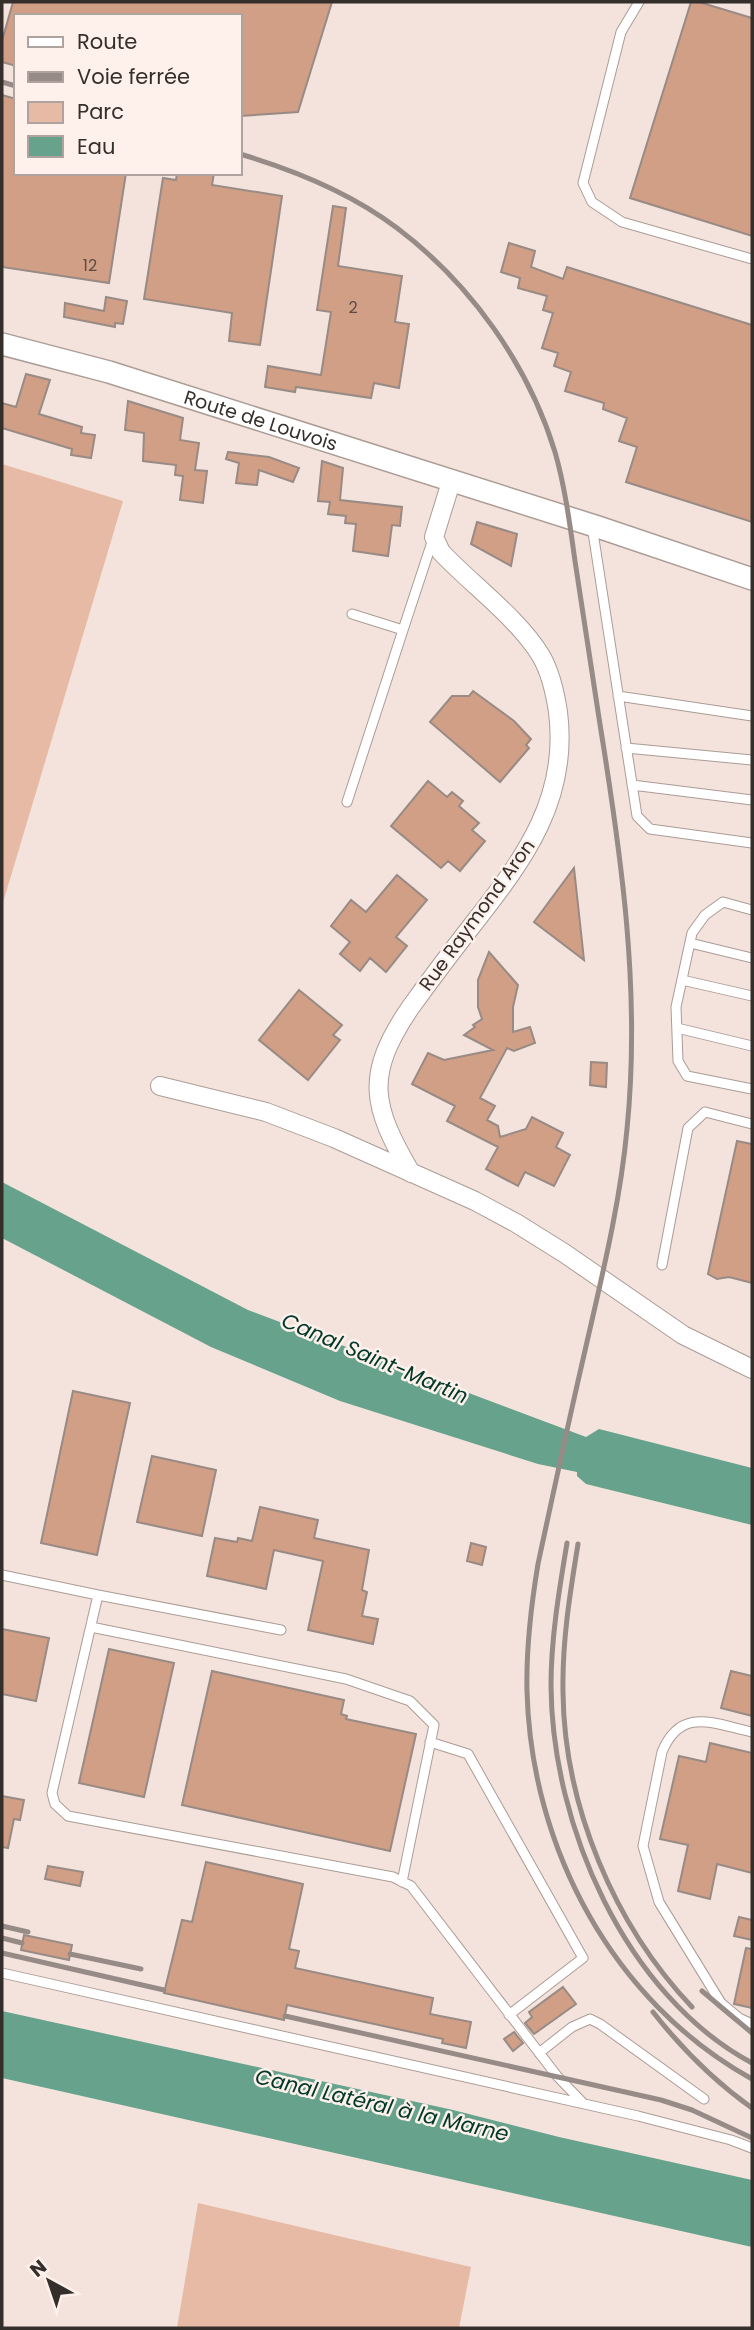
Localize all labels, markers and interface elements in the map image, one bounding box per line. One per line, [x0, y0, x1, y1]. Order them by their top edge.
legend [14, 14, 242, 175]
text: Route [77, 27, 137, 56]
text: Voie ferrée [77, 62, 190, 91]
text: Parc [77, 97, 124, 126]
text: Eau [77, 132, 115, 161]
house number: 12 [83, 254, 97, 277]
house number: 2 [348, 296, 358, 319]
street label: Route de Louvois [181, 383, 341, 457]
street label: Rue Raymond Aron [413, 834, 541, 996]
water label: Canal Saint-Martin [277, 1306, 473, 1410]
water label: Canal Latéral à la Marne [252, 2062, 512, 2148]
north arrow [14, 2246, 84, 2316]
text: N [24, 2253, 53, 2283]

